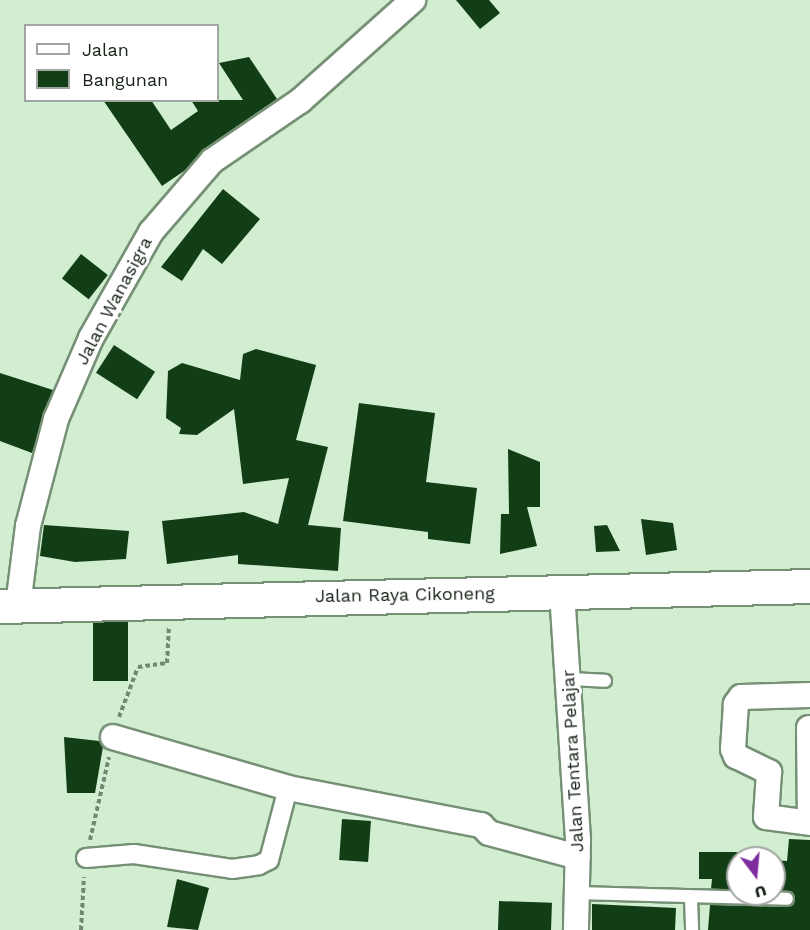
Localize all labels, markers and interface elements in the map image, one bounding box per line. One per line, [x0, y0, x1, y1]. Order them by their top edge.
legend [24, 24, 219, 102]
text: Jalan [82, 39, 129, 60]
text: Bangunan [82, 69, 168, 90]
street label: Jalan Wanasigra [71, 233, 157, 369]
street label: Jalan Raya Cikoneng [315, 583, 495, 607]
street label: Jalan Tentara Pelajar [557, 669, 589, 853]
north arrow [726, 846, 786, 906]
text: U [752, 881, 769, 903]

